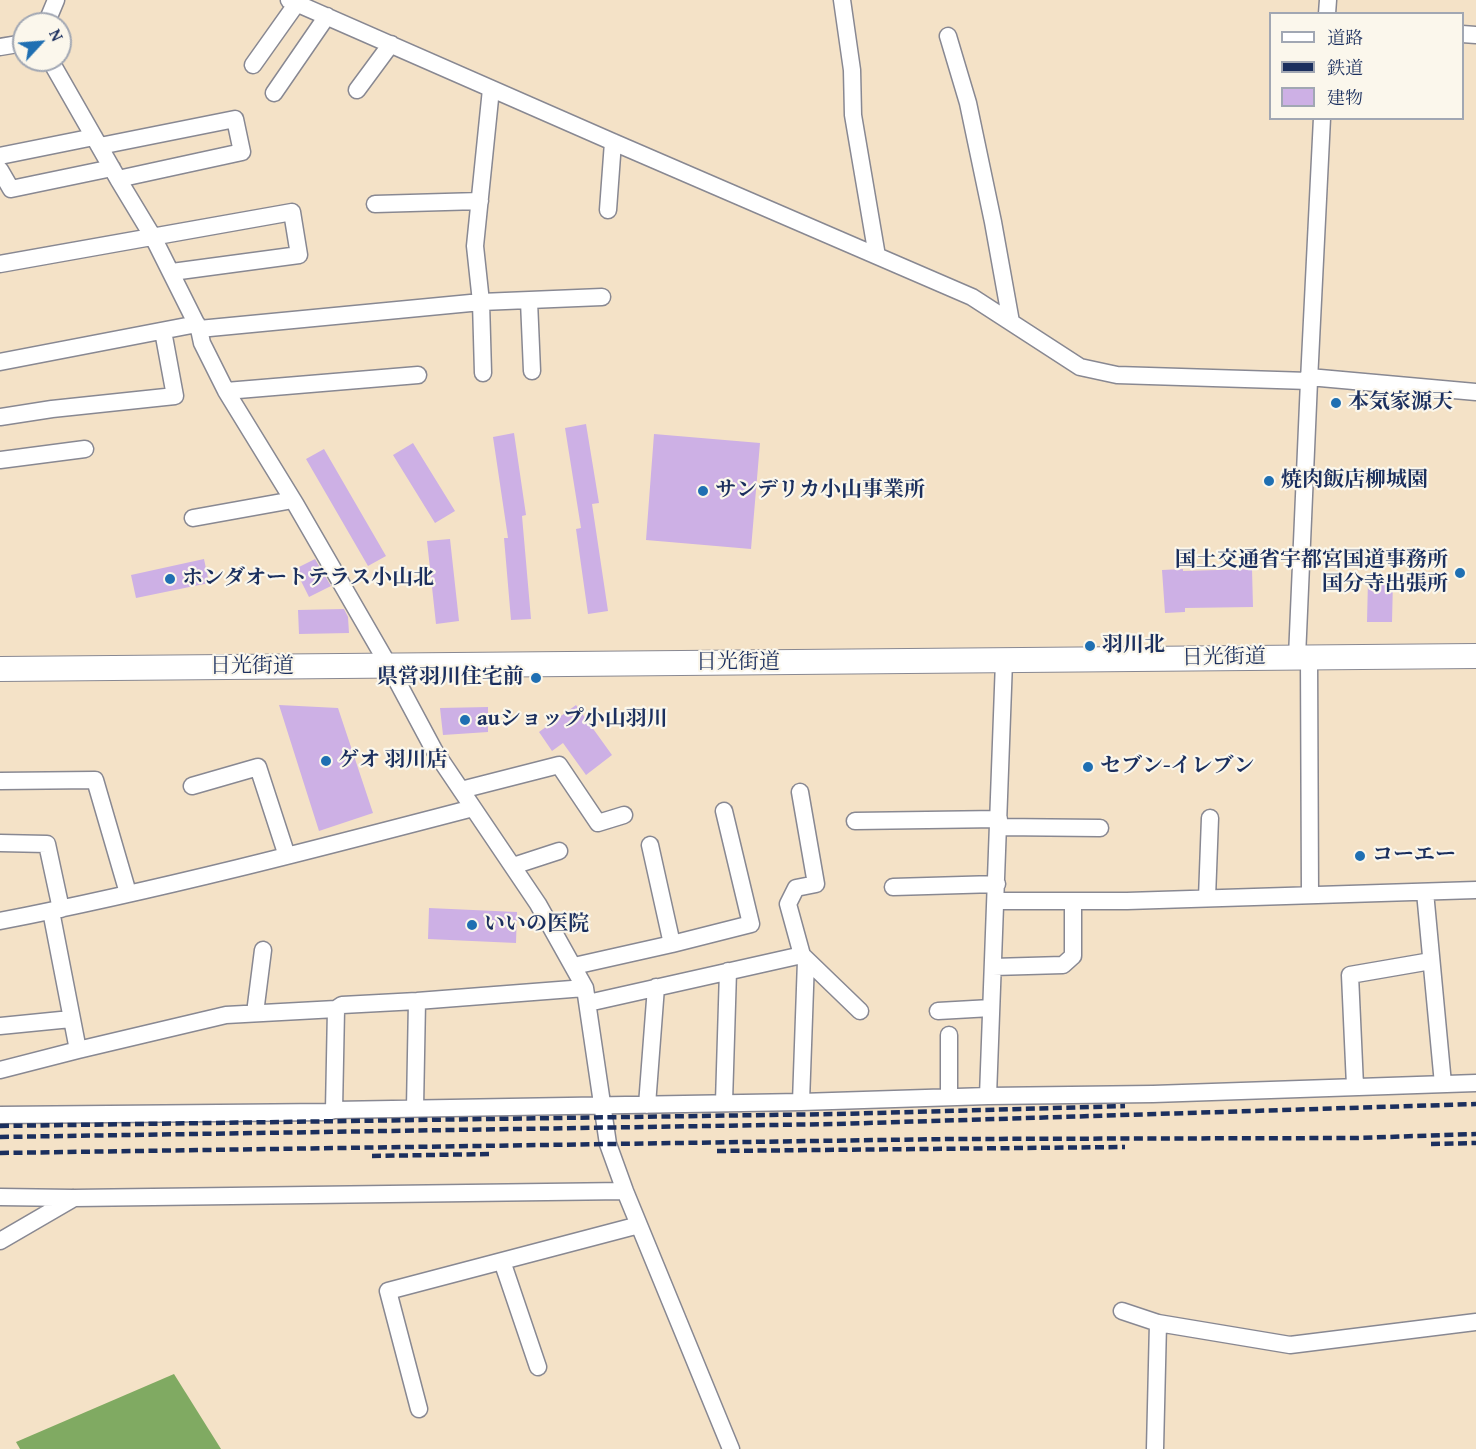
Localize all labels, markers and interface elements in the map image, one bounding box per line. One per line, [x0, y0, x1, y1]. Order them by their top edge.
north arrow [12, 12, 72, 72]
legend [1269, 12, 1464, 120]
text: 道路 [1327, 24, 1363, 51]
text: N [43, 25, 70, 45]
text: 鉄道 [1327, 54, 1363, 81]
text: 建物 [1327, 84, 1363, 111]
place label: 本気家源天 [1348, 390, 1453, 416]
marker: 本気家源天 [1329, 396, 1343, 410]
place label: 焼肉飯店柳城園 [1281, 468, 1428, 494]
marker: 焼肉飯店柳城園 [1262, 474, 1276, 488]
place label: サンデリカ小山事業所 [715, 478, 925, 504]
marker: サンデリカ小山事業所 [696, 484, 710, 498]
place label: 国土交通省宇都宮国道事務所 国分寺出張所 [1175, 548, 1448, 598]
place label: ホンダオートテラス小山北 [182, 566, 434, 592]
marker: 国土交通省宇都宮国道事務所 国分寺出張所 [1453, 566, 1467, 580]
marker: ホンダオートテラス小山北 [163, 572, 177, 586]
place label: 羽川北 [1102, 633, 1165, 659]
marker: 羽川北 [1083, 639, 1097, 653]
street label: 日光街道 [1182, 645, 1266, 671]
street label: 日光街道 [696, 650, 780, 676]
street label: 日光街道 [210, 654, 294, 680]
place label: 県営羽川住宅前 [377, 665, 524, 691]
marker: 県営羽川住宅前 [529, 671, 543, 685]
place label: auショップ小山羽川 [477, 707, 668, 733]
marker: auショップ小山羽川 [458, 713, 472, 727]
place label: ゲオ 羽川店 [338, 748, 448, 774]
marker: ゲオ 羽川店 [319, 754, 333, 768]
place label: セブン-イレブン [1100, 754, 1255, 780]
marker: セブン-イレブン [1081, 760, 1095, 774]
place label: コーエー [1372, 843, 1456, 869]
marker: コーエー [1353, 849, 1367, 863]
place label: いいの医院 [484, 912, 589, 938]
marker: いいの医院 [465, 918, 479, 932]

